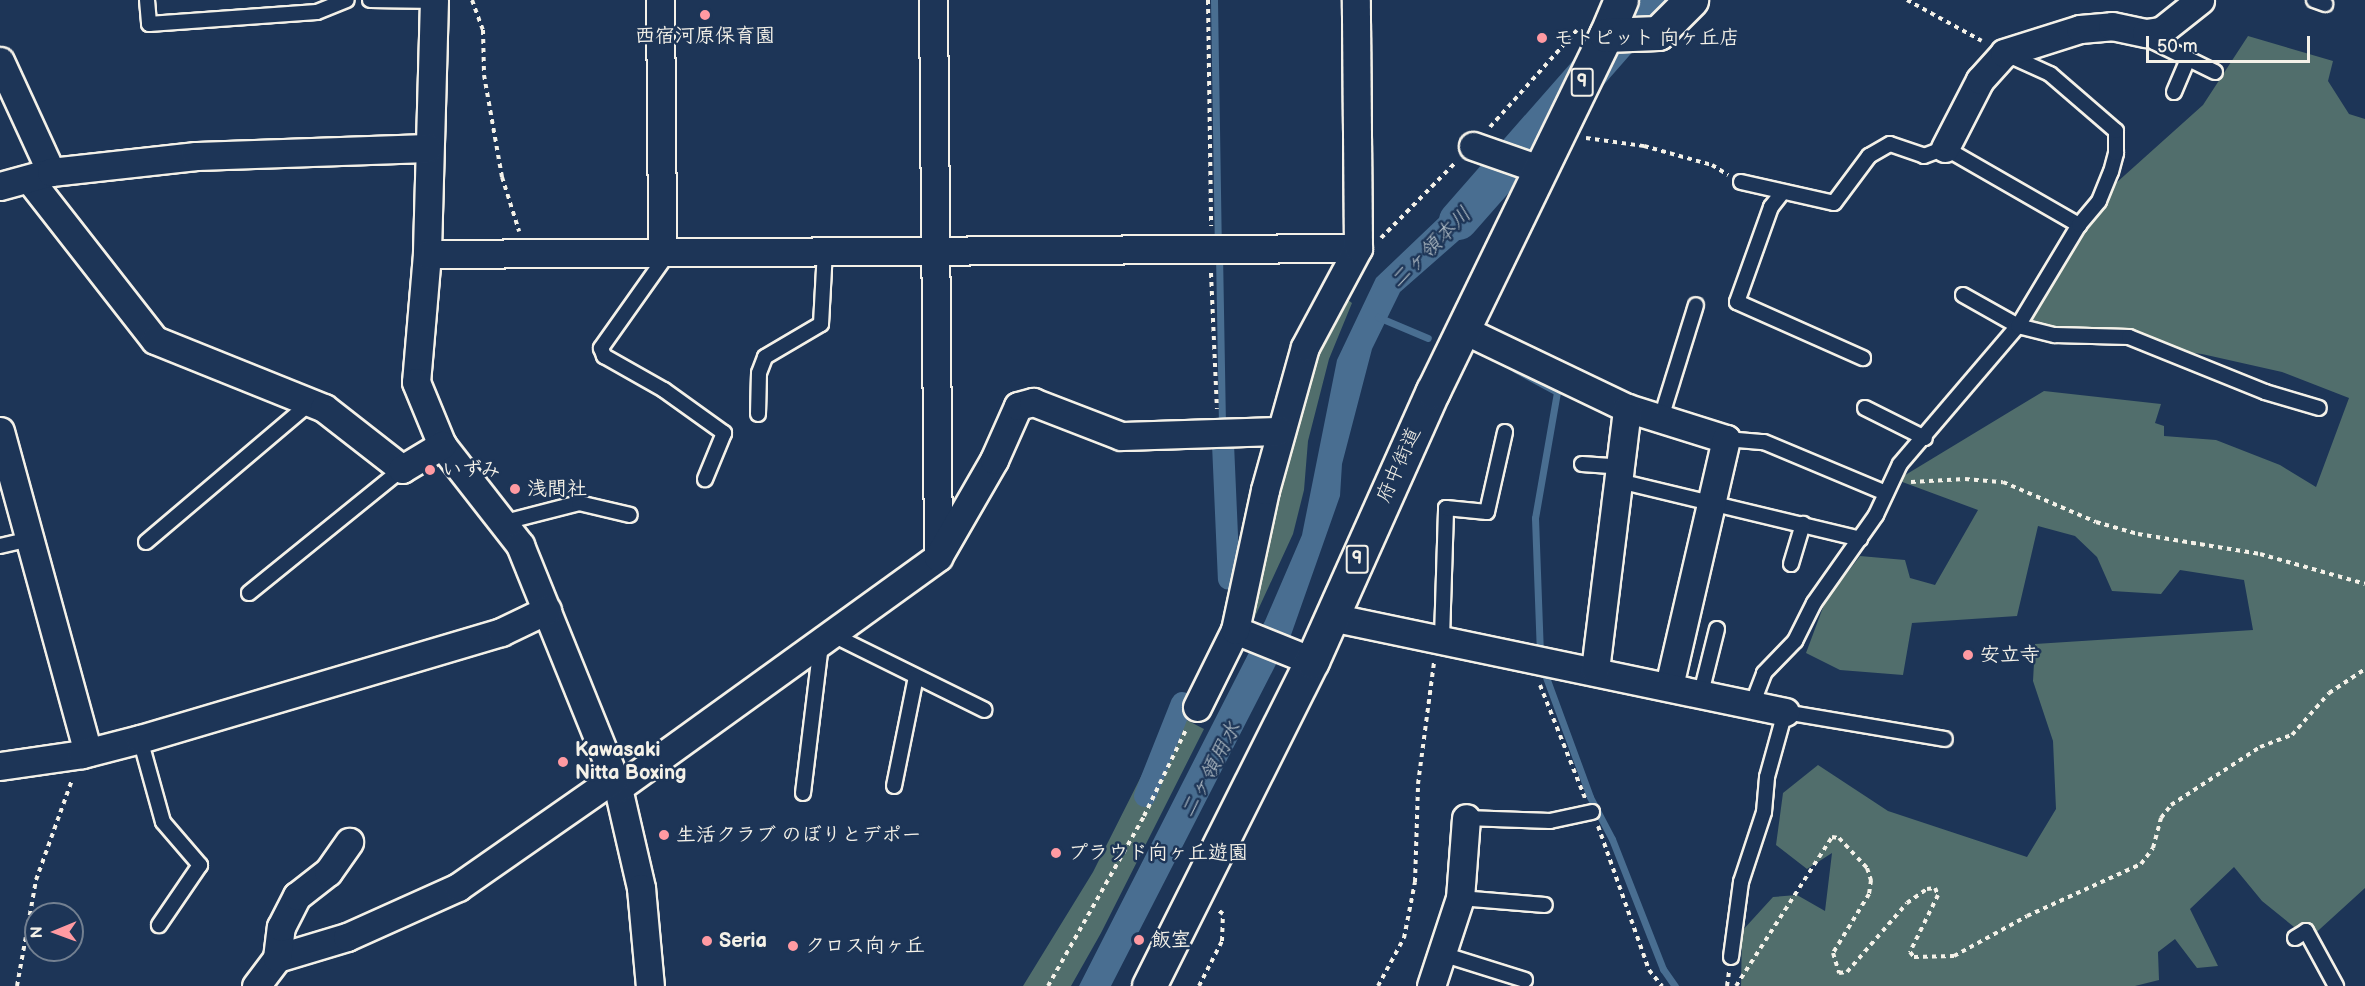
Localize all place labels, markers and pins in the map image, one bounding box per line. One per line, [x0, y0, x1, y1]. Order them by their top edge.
marker: 西宿河原保育園 [698, 8, 712, 22]
place label: 西宿河原保育園 [635, 24, 775, 48]
place label: モトピット 向ヶ丘店 [1554, 26, 1739, 50]
marker: モトピット 向ヶ丘店 [1535, 31, 1549, 45]
place label: いずみ [442, 458, 502, 482]
marker: いずみ [423, 463, 437, 477]
place label: 浅間社 [527, 477, 587, 501]
marker: 浅間社 [508, 482, 522, 496]
place label: 安立寺 [1980, 643, 2040, 667]
marker: 安立寺 [1961, 648, 1975, 662]
place label: Kawasaki Nitta Boxing [575, 738, 686, 785]
marker: Kawasaki Nitta Boxing [556, 755, 570, 769]
place label: 生活クラブ のぼりとデポー [676, 823, 921, 847]
marker: 生活クラブ のぼりとデポー [657, 828, 671, 842]
place label: プラウド向ヶ丘遊園 [1068, 841, 1248, 865]
marker: プラウド向ヶ丘遊園 [1049, 846, 1063, 860]
place label: 飯室 [1151, 928, 1191, 952]
place label: Seria [719, 929, 767, 953]
marker: 飯室 [1132, 933, 1146, 947]
marker: Seria [700, 934, 714, 948]
place label: クロス向ヶ丘 [805, 934, 925, 958]
marker: クロス向ヶ丘 [786, 939, 800, 953]

